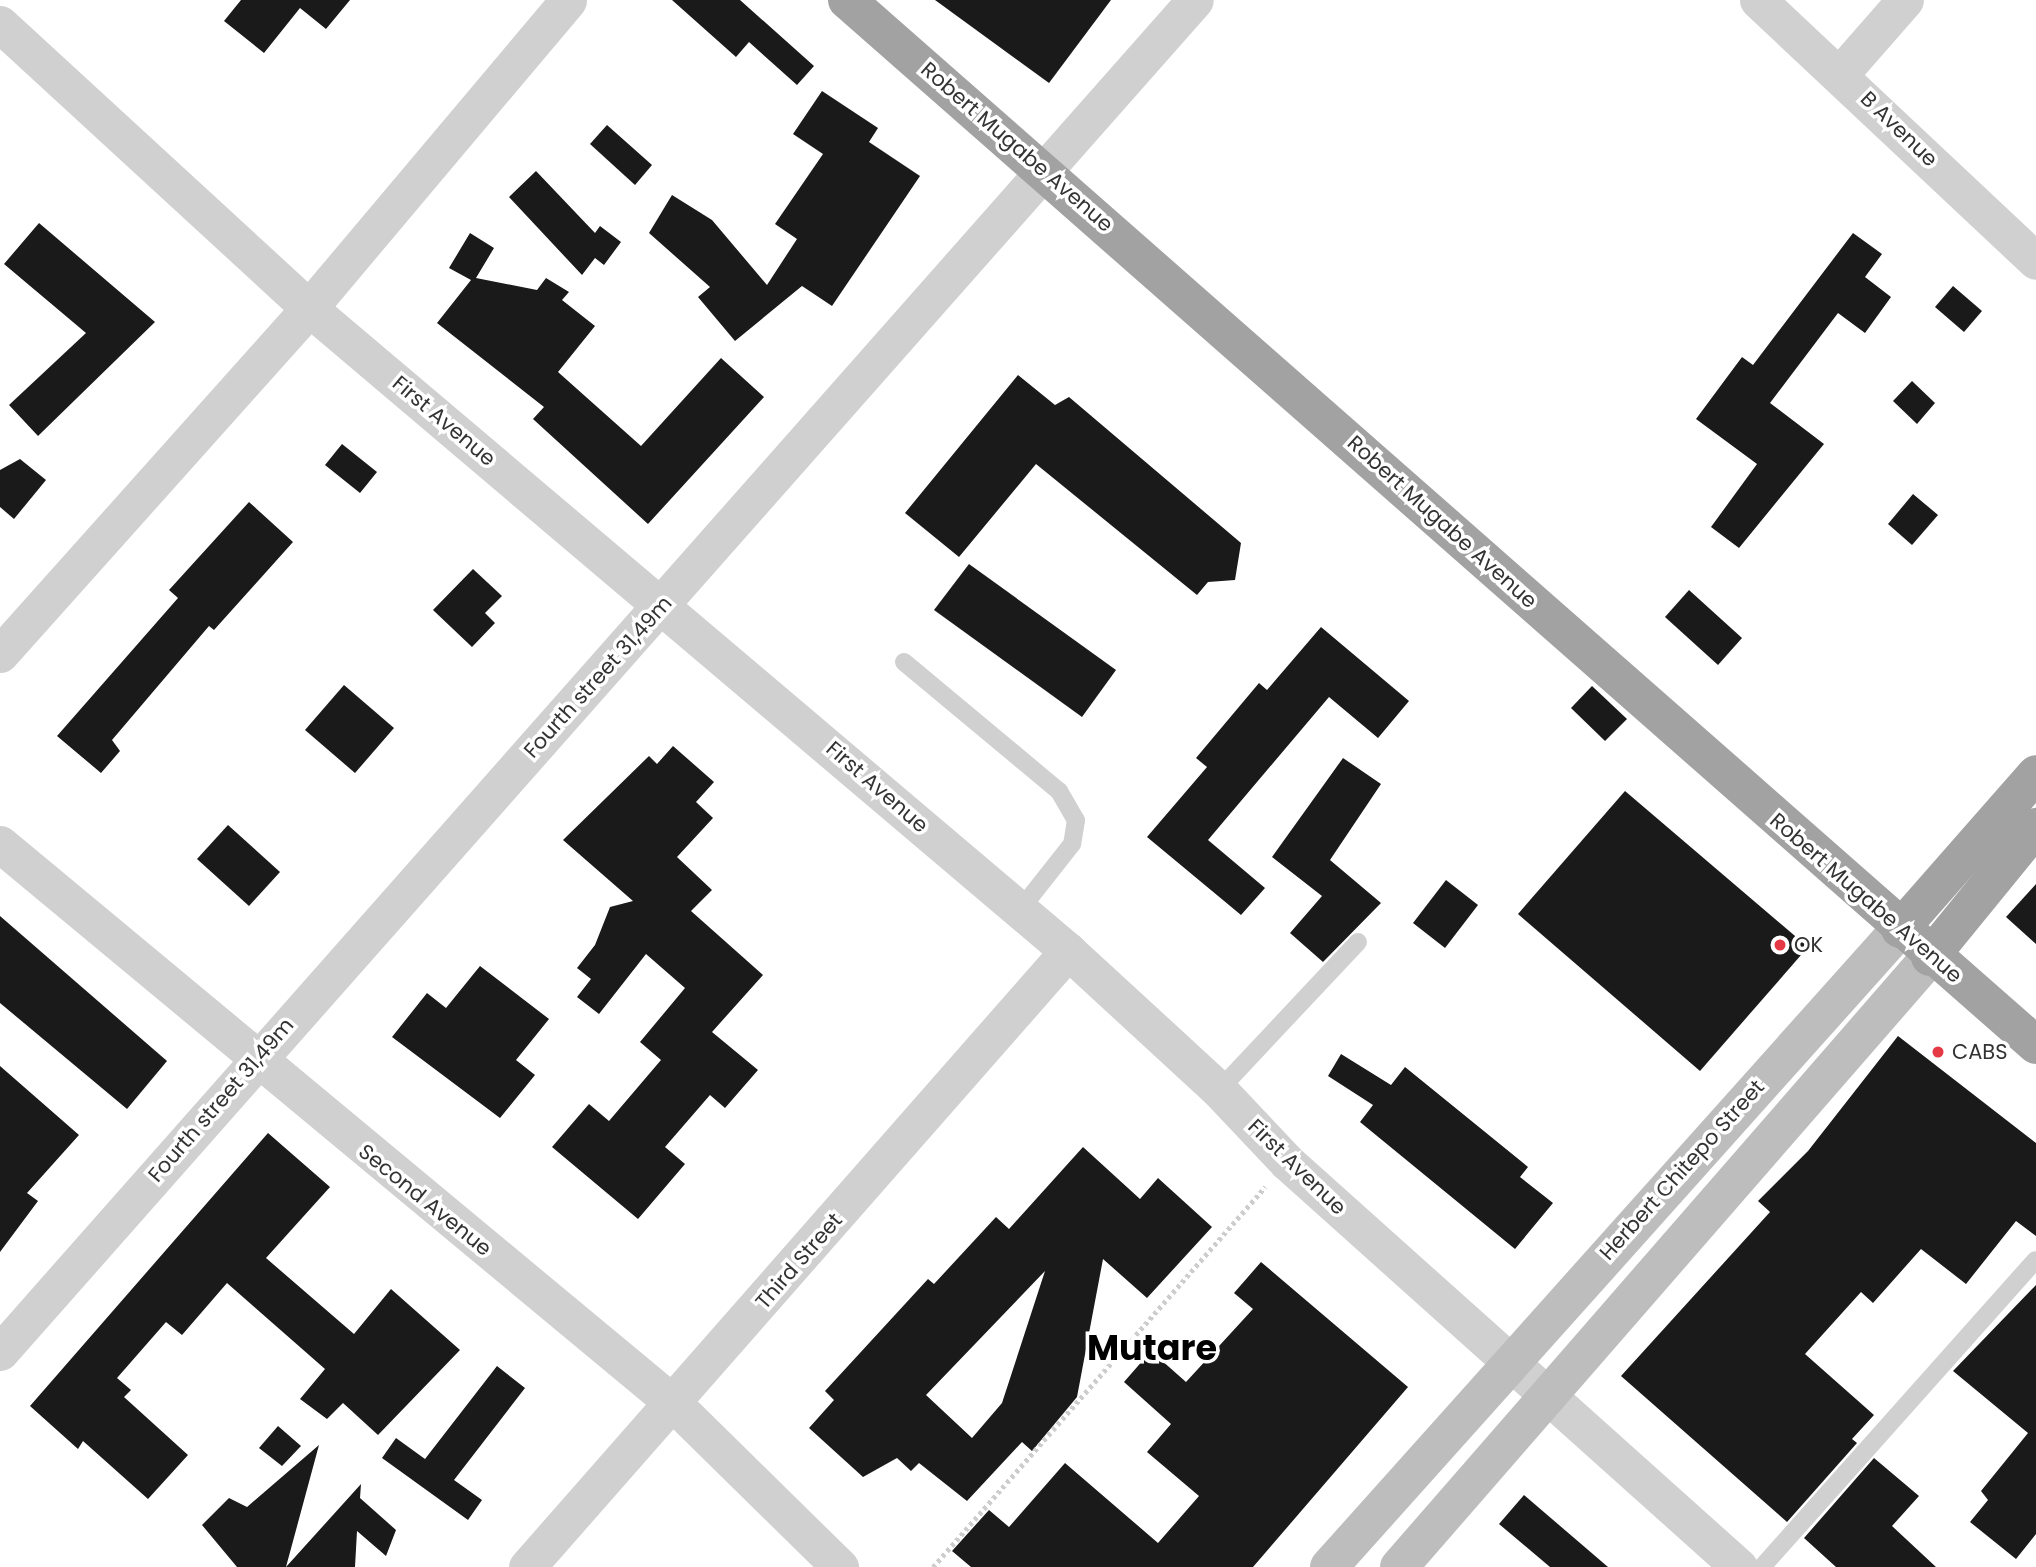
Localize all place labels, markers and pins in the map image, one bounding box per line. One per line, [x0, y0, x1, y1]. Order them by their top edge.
place label: OK [1794, 932, 1823, 958]
marker: OK [1772, 937, 1788, 953]
place label: CABS [1952, 1039, 2008, 1065]
marker: CABS [1930, 1044, 1946, 1060]

